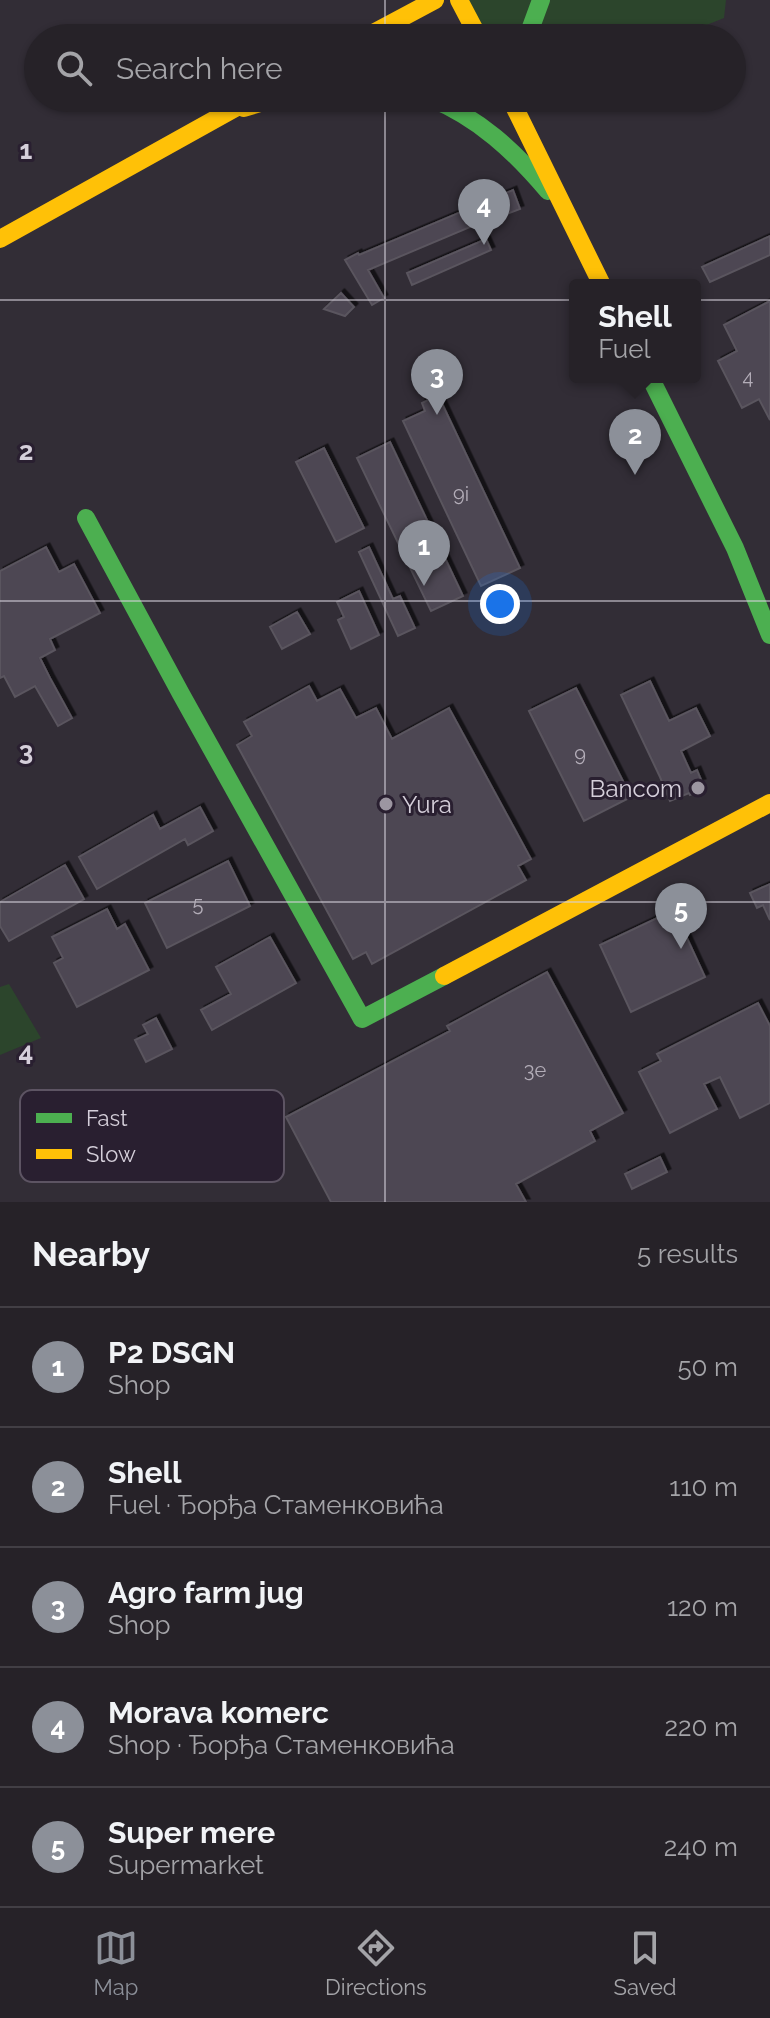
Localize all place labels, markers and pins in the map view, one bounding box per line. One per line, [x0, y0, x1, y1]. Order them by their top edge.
pin: 4 [458, 179, 510, 245]
pin: 3 [411, 349, 463, 415]
pin: 2 [609, 409, 661, 475]
pin: 1 [398, 520, 450, 586]
place label: Bancom [590, 774, 682, 803]
marker: Bancom [689, 779, 707, 797]
place label: Yura [402, 790, 452, 819]
marker: Yura [377, 795, 395, 813]
pin: 5 [655, 883, 707, 949]

